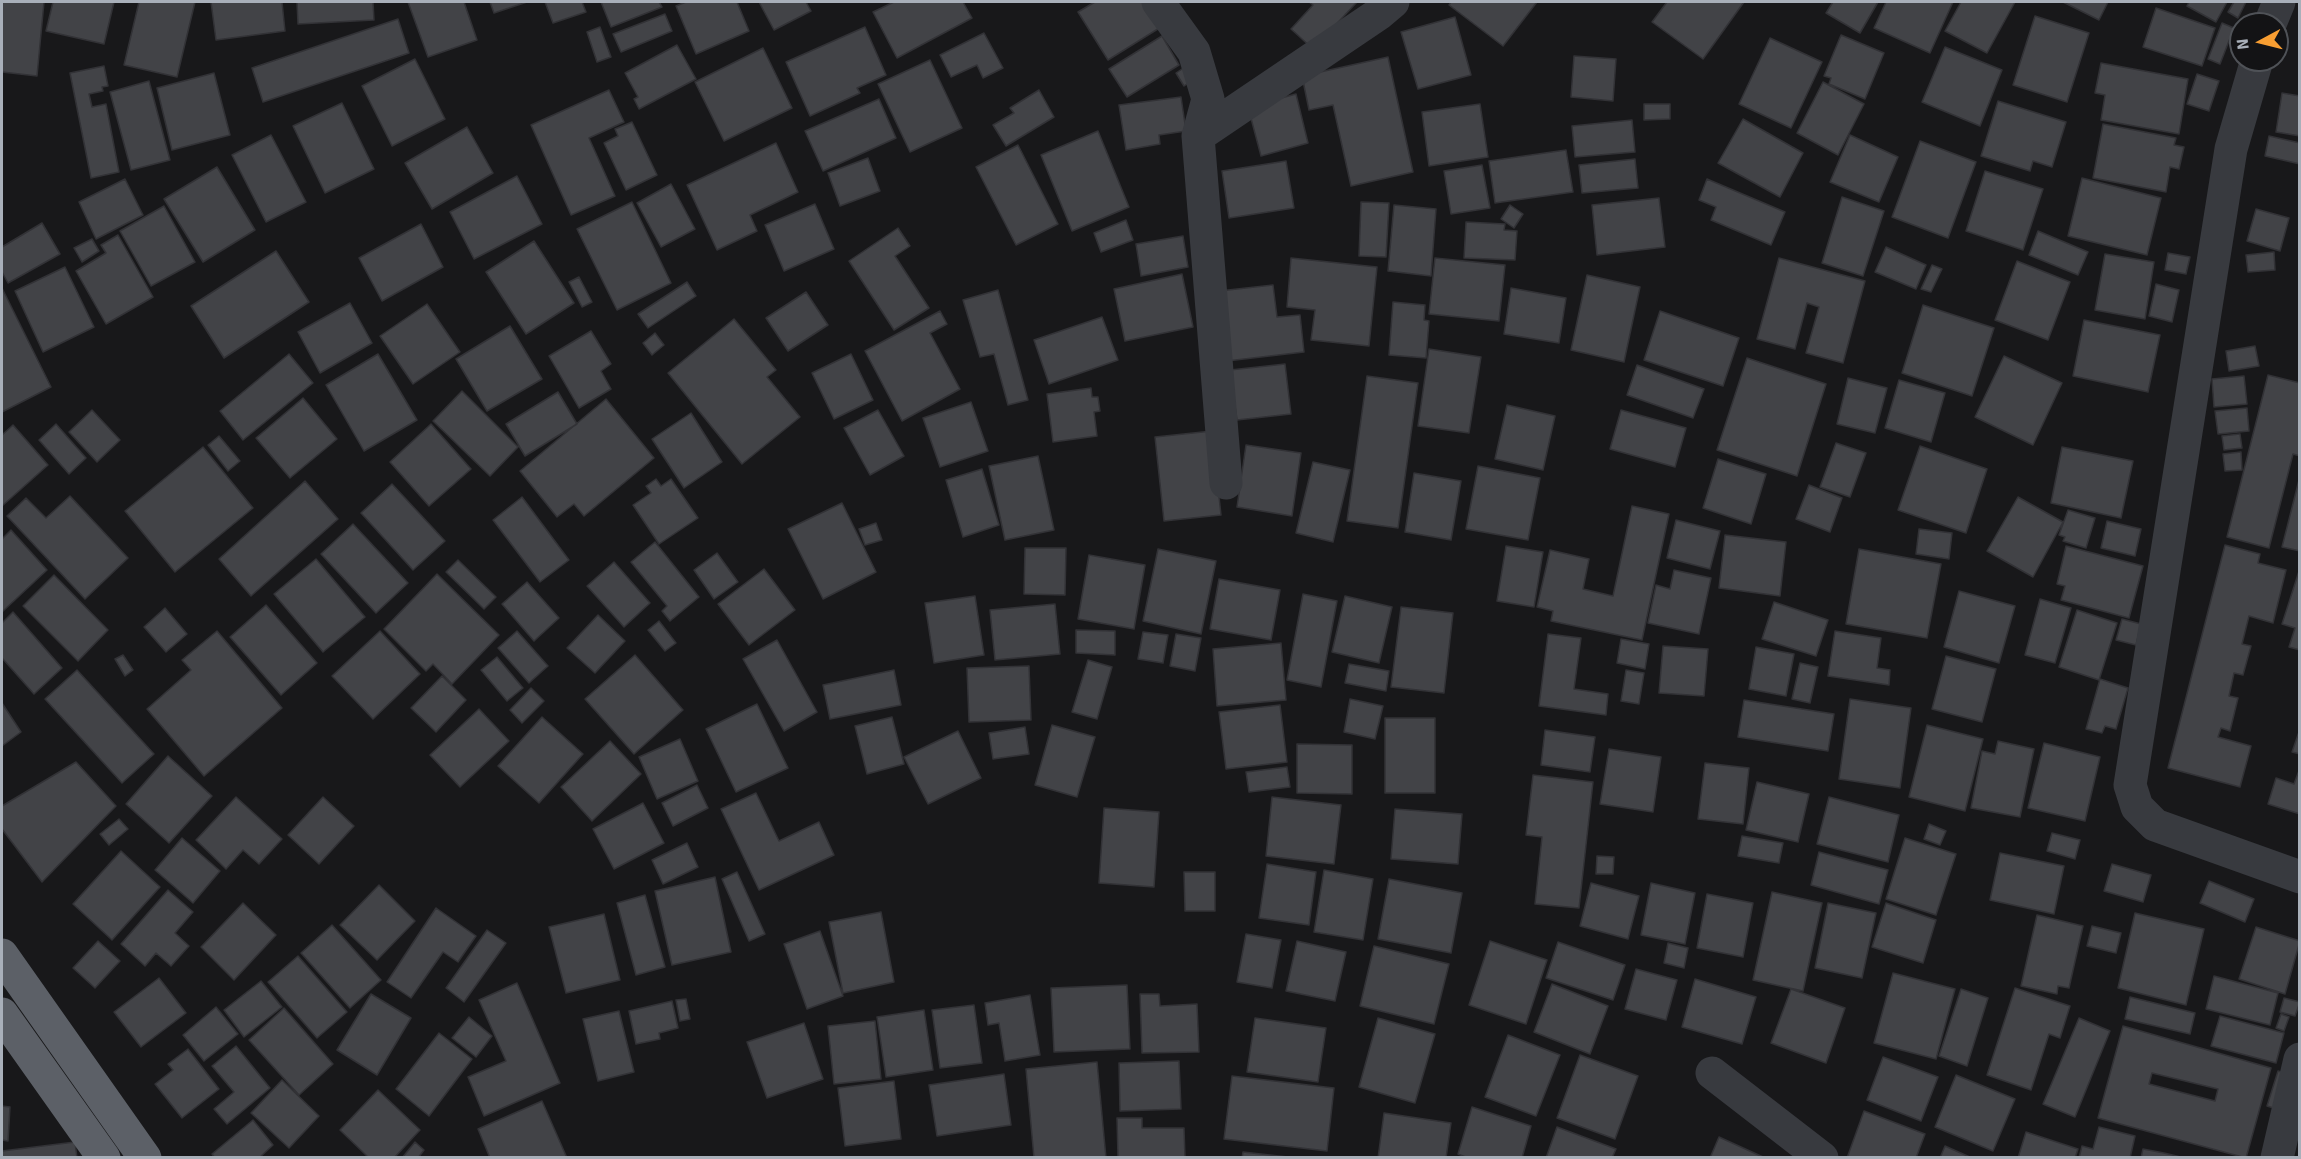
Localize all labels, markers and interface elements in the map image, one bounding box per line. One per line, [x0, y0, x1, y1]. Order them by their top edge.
north arrow [2229, 12, 2289, 72]
text: N [2233, 37, 2254, 51]

